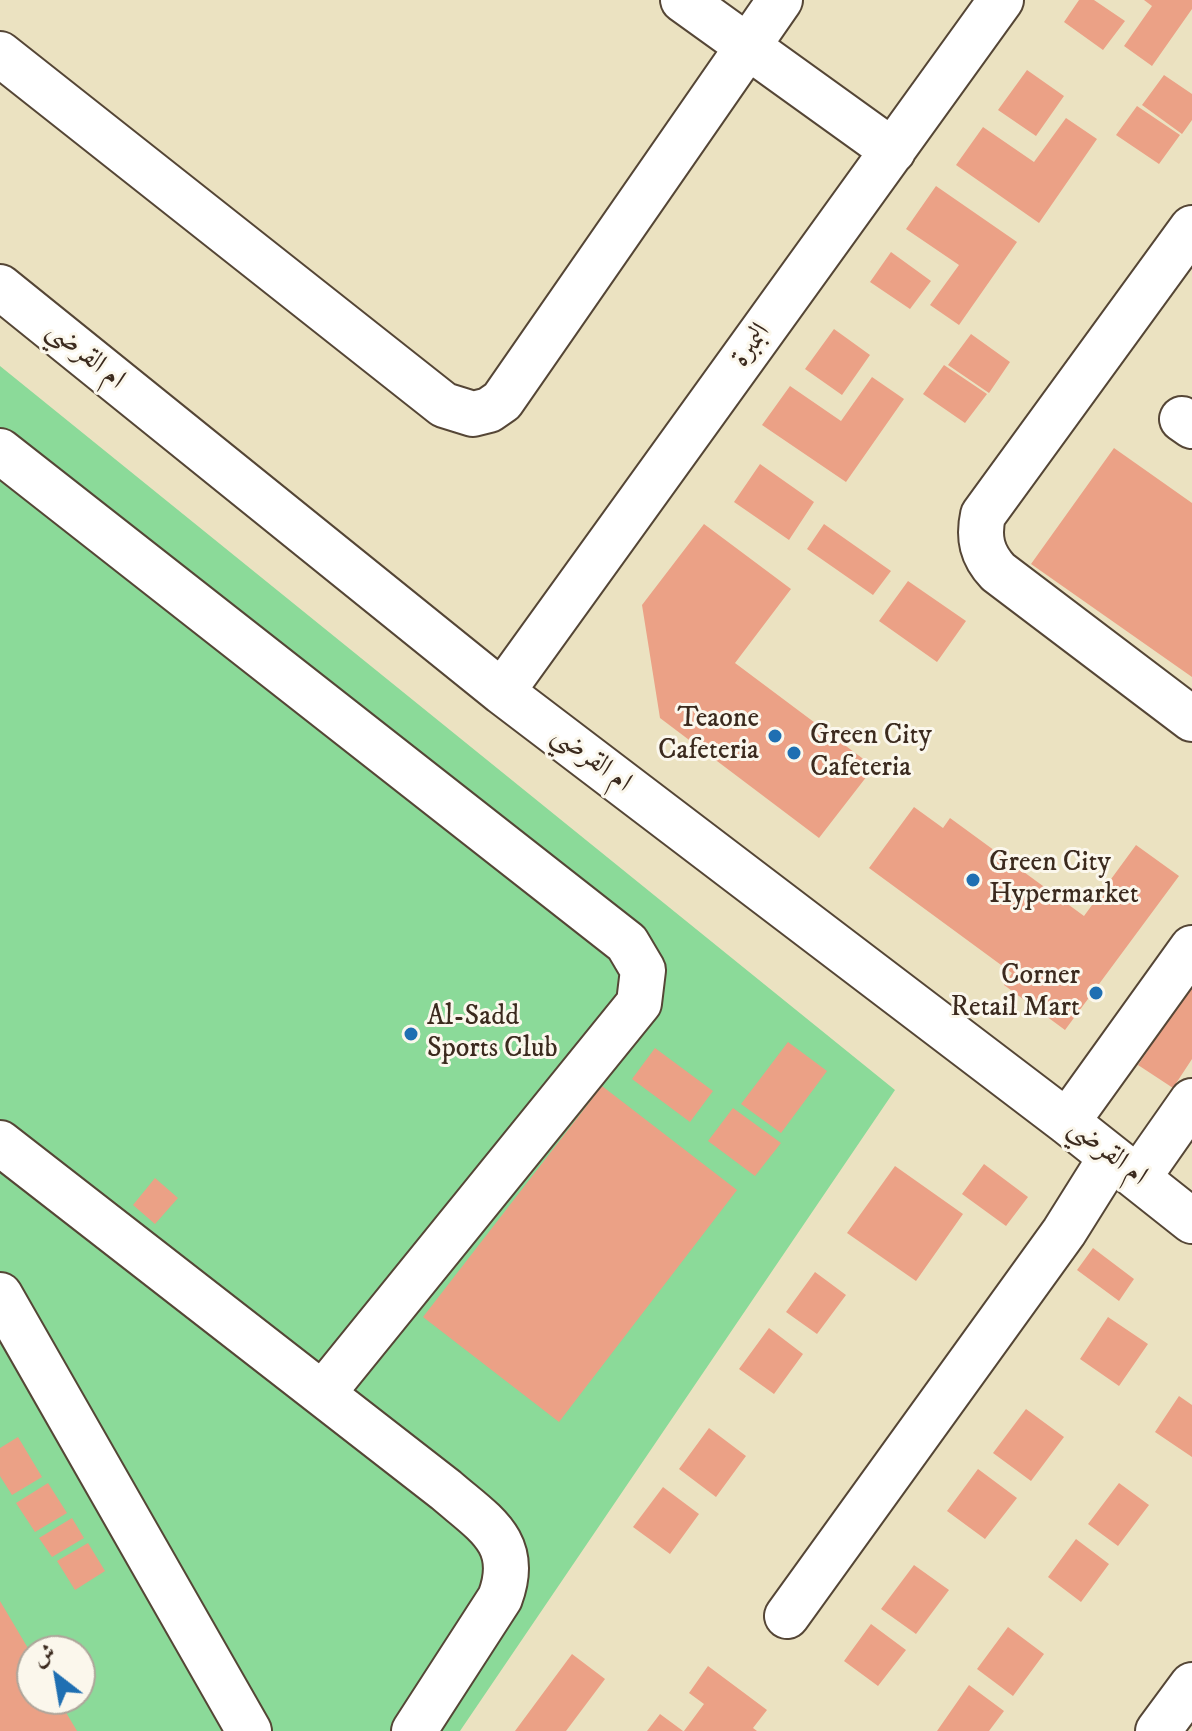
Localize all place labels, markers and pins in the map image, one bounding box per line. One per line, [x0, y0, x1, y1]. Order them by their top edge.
place label: Teaone Cafeteria [658, 703, 759, 769]
place label: Green City Cafeteria [810, 720, 932, 786]
marker: Teaone Cafeteria [766, 727, 784, 745]
marker: Green City Cafeteria [785, 744, 803, 762]
place label: Green City Hypermarket [989, 847, 1139, 913]
marker: Green City Hypermarket [964, 871, 982, 889]
place label: Corner Retail Mart [951, 960, 1080, 1026]
marker: Corner Retail Mart [1087, 984, 1105, 1002]
place label: Al-Sadd Sports Club [427, 1001, 558, 1067]
marker: Al-Sadd Sports Club [402, 1025, 420, 1043]

